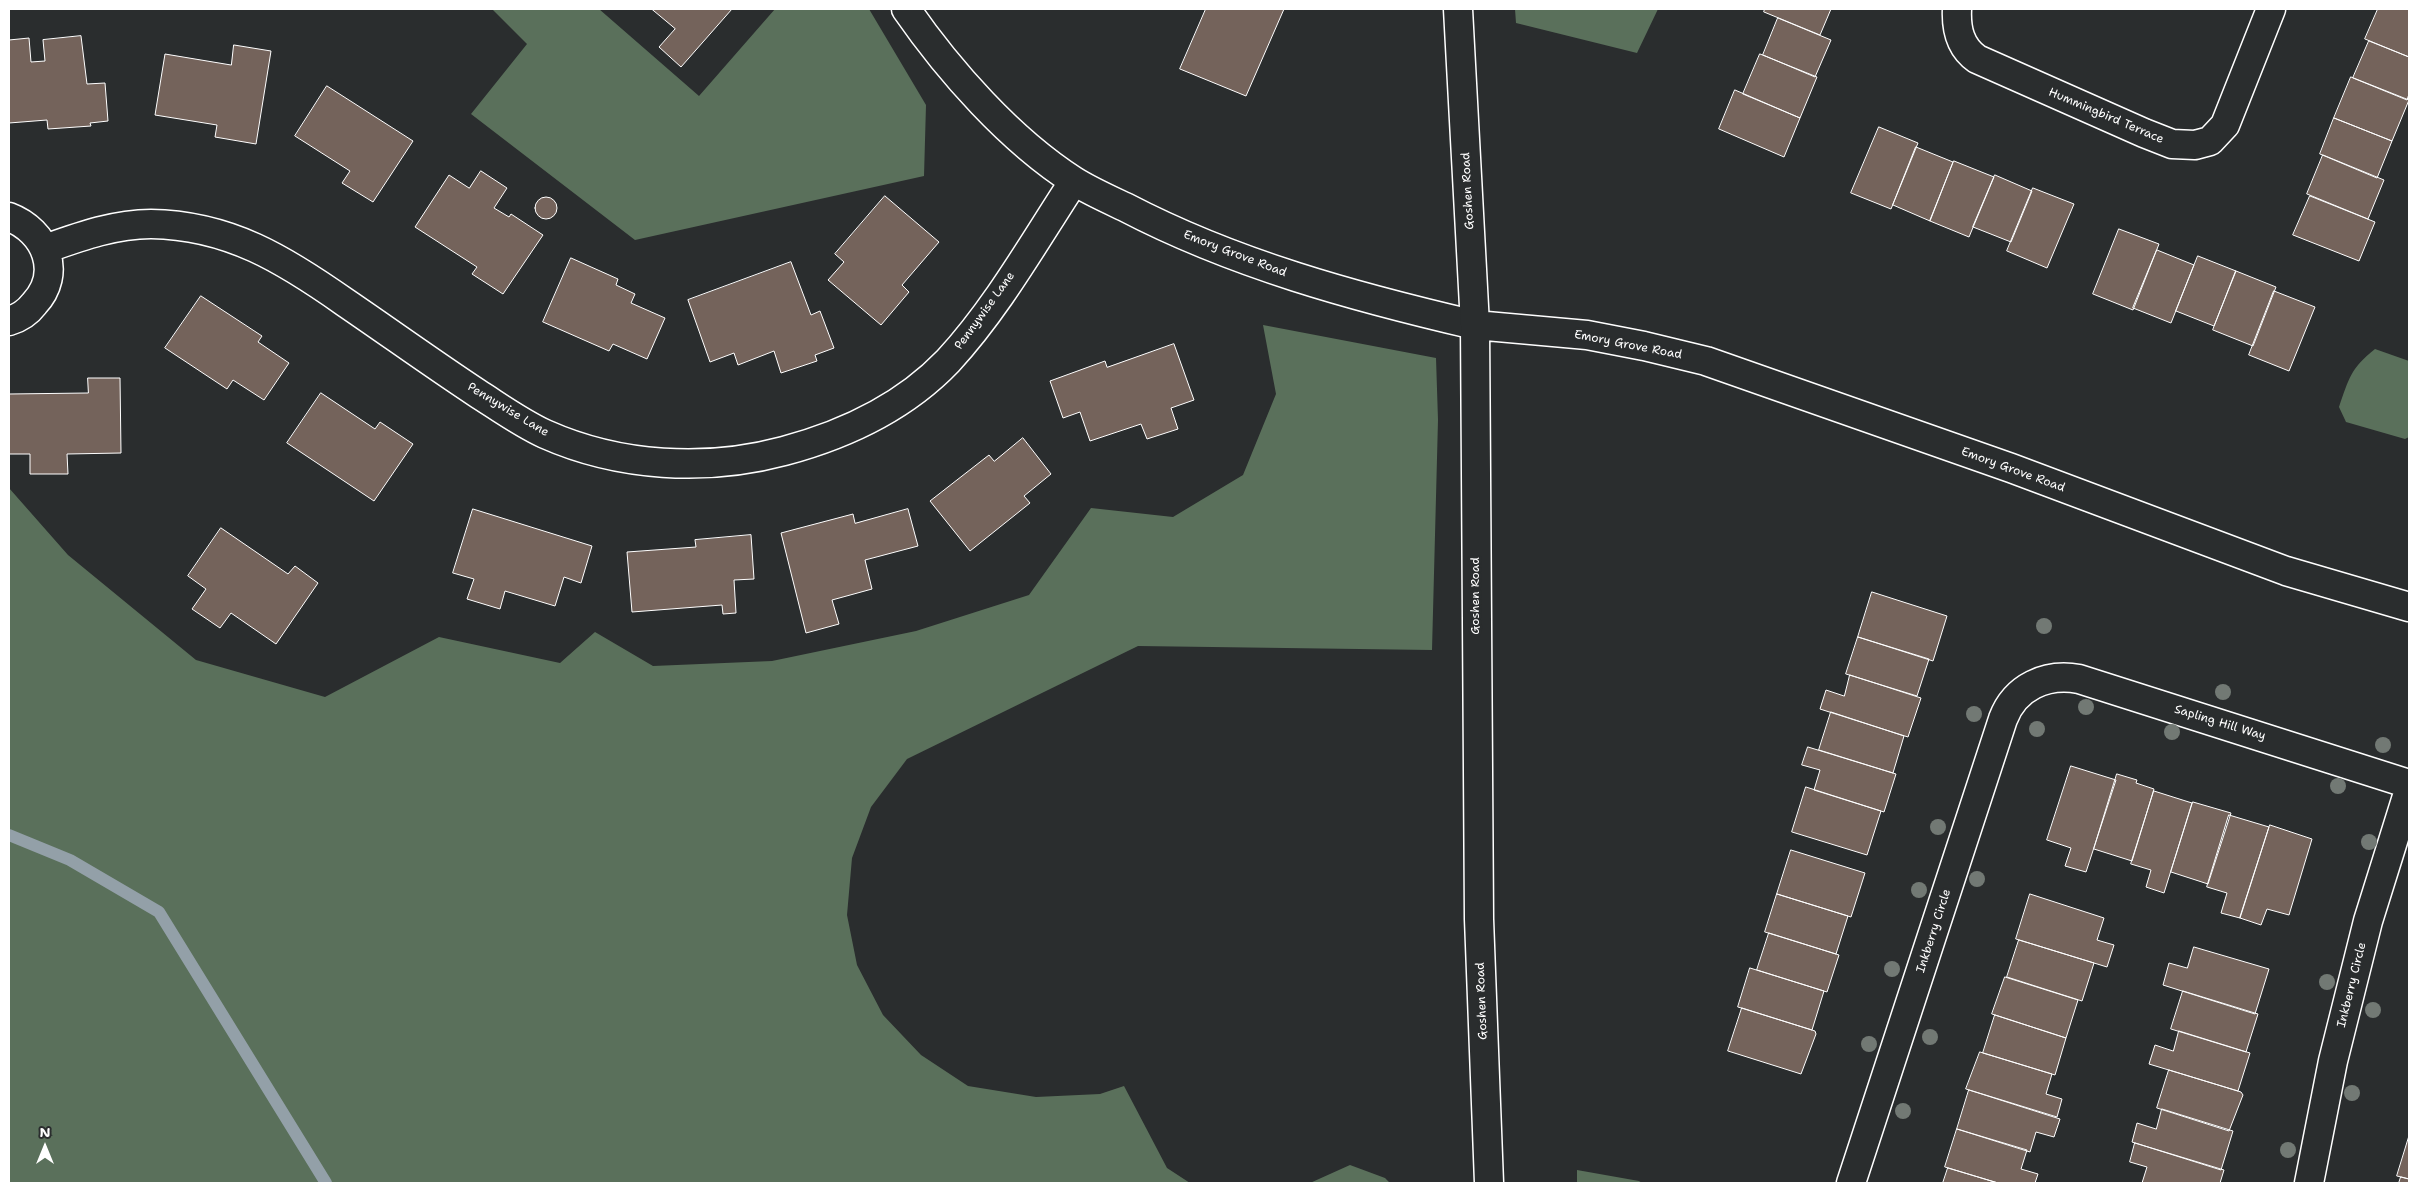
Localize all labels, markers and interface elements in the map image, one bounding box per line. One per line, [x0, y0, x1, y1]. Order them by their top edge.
street label: Hummingbird Terrace [2046, 85, 2166, 147]
street label: Goshen Road [1459, 152, 1477, 230]
street label: Emory Grove Road [1181, 228, 1289, 280]
street label: Pennywise Lane [952, 269, 1018, 353]
street label: Emory Grove Road [1573, 327, 1683, 363]
street label: Pennywise Lane [465, 380, 551, 440]
street label: Emory Grove Road [1959, 445, 2067, 495]
street label: Goshen Road [1469, 557, 1483, 635]
street label: Sapling Hill Way [2173, 702, 2267, 744]
street label: Inkberry Circle [1914, 887, 1954, 975]
street label: Inkberry Circle [2334, 941, 2370, 1029]
street label: Goshen Road [1473, 962, 1491, 1040]
north arrow [20, 1122, 70, 1172]
text: N [39, 1123, 51, 1141]

